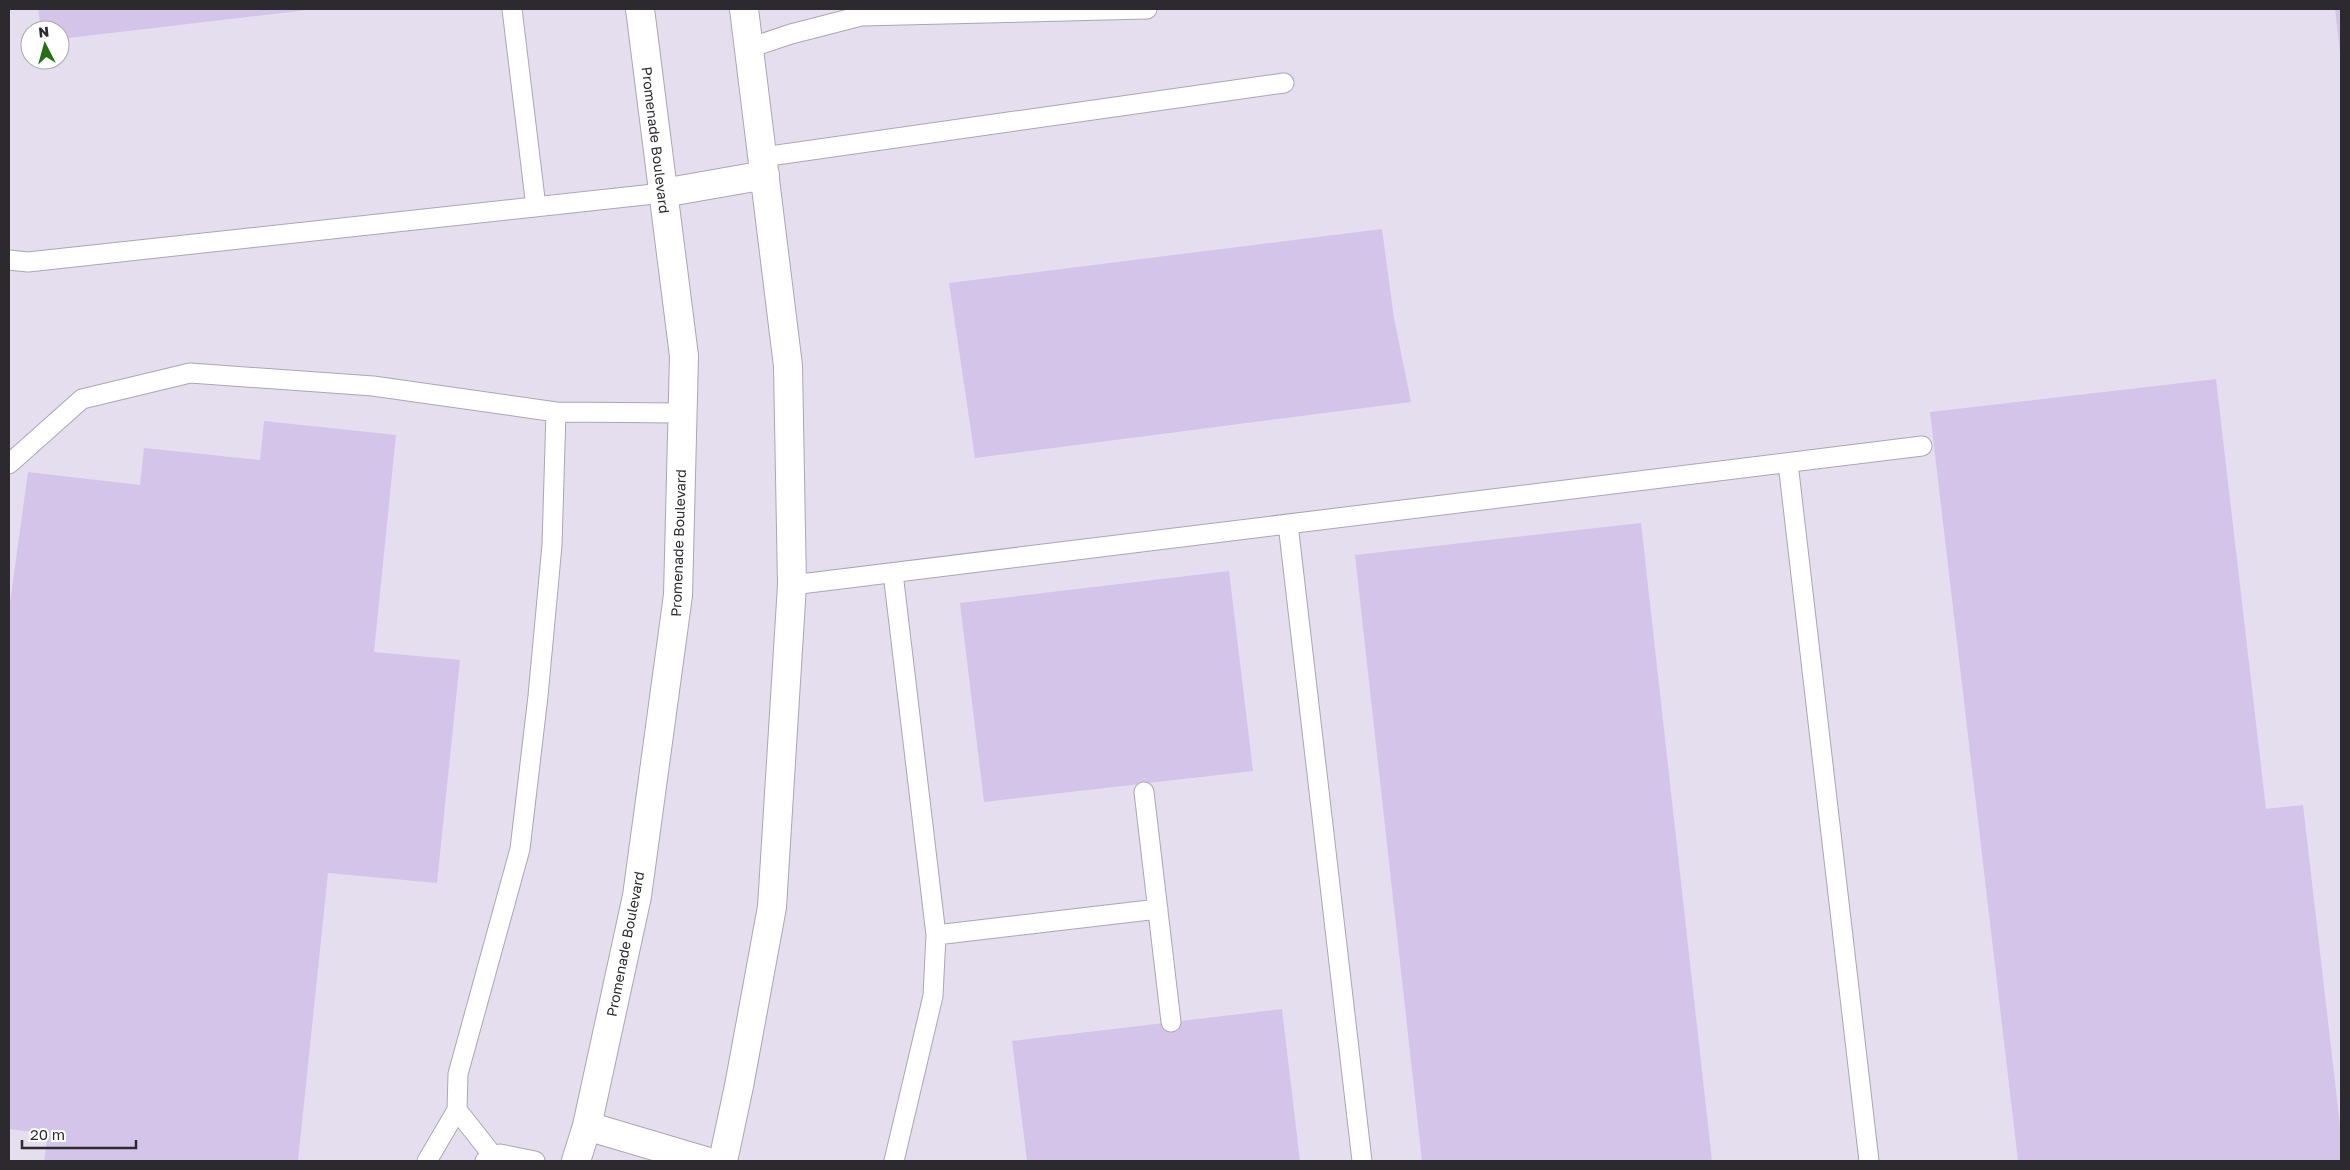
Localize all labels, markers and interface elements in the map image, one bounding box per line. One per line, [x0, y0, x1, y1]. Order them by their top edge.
north arrow [20, 20, 70, 70]
text: N [37, 23, 50, 41]
street label: Promenade Boulevard [639, 66, 673, 214]
street label: Promenade Boulevard [667, 469, 689, 617]
street label: Promenade Boulevard [603, 870, 647, 1018]
scale bar [22, 1118, 136, 1150]
text: 20 m [30, 1125, 65, 1143]

